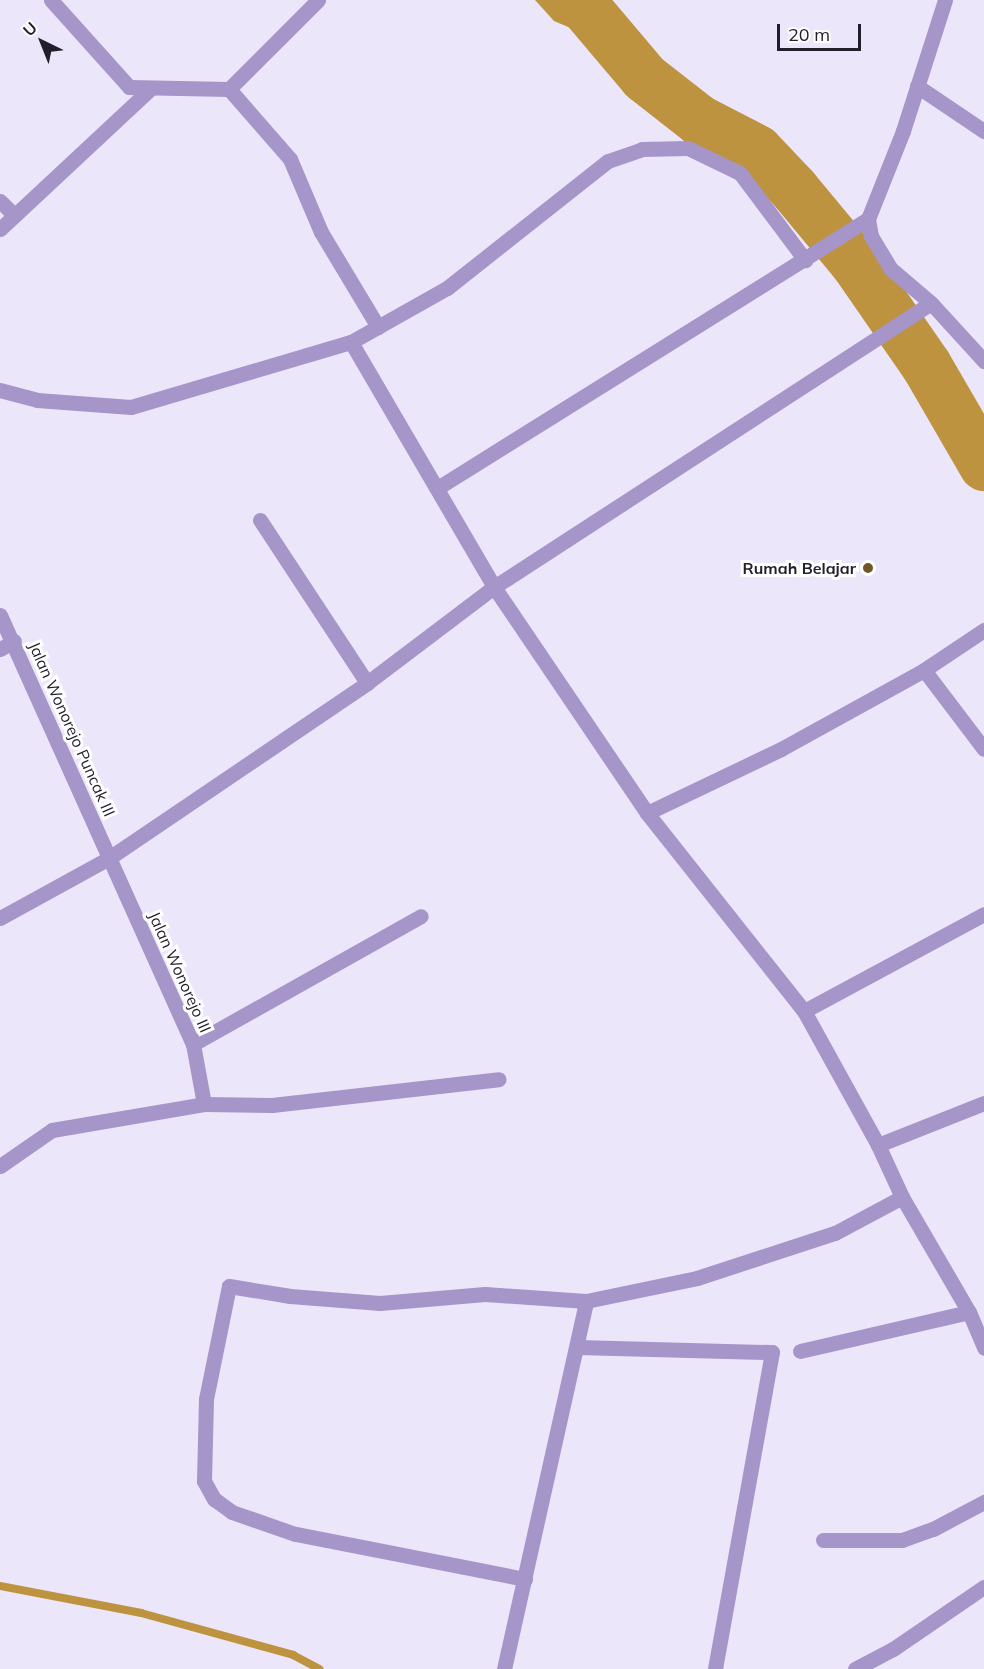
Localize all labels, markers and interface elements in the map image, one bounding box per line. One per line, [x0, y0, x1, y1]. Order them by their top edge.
north arrow [12, 12, 72, 72]
scale bar [780, 12, 864, 50]
text: U [19, 17, 41, 40]
text: 20 m [788, 23, 830, 46]
place label: Rumah Belajar [743, 558, 856, 578]
marker: Rumah Belajar [861, 561, 875, 575]
street label: Jalan Wonorejo Puncak III [25, 639, 119, 819]
street label: Jalan Wonorejo III [145, 909, 215, 1035]

